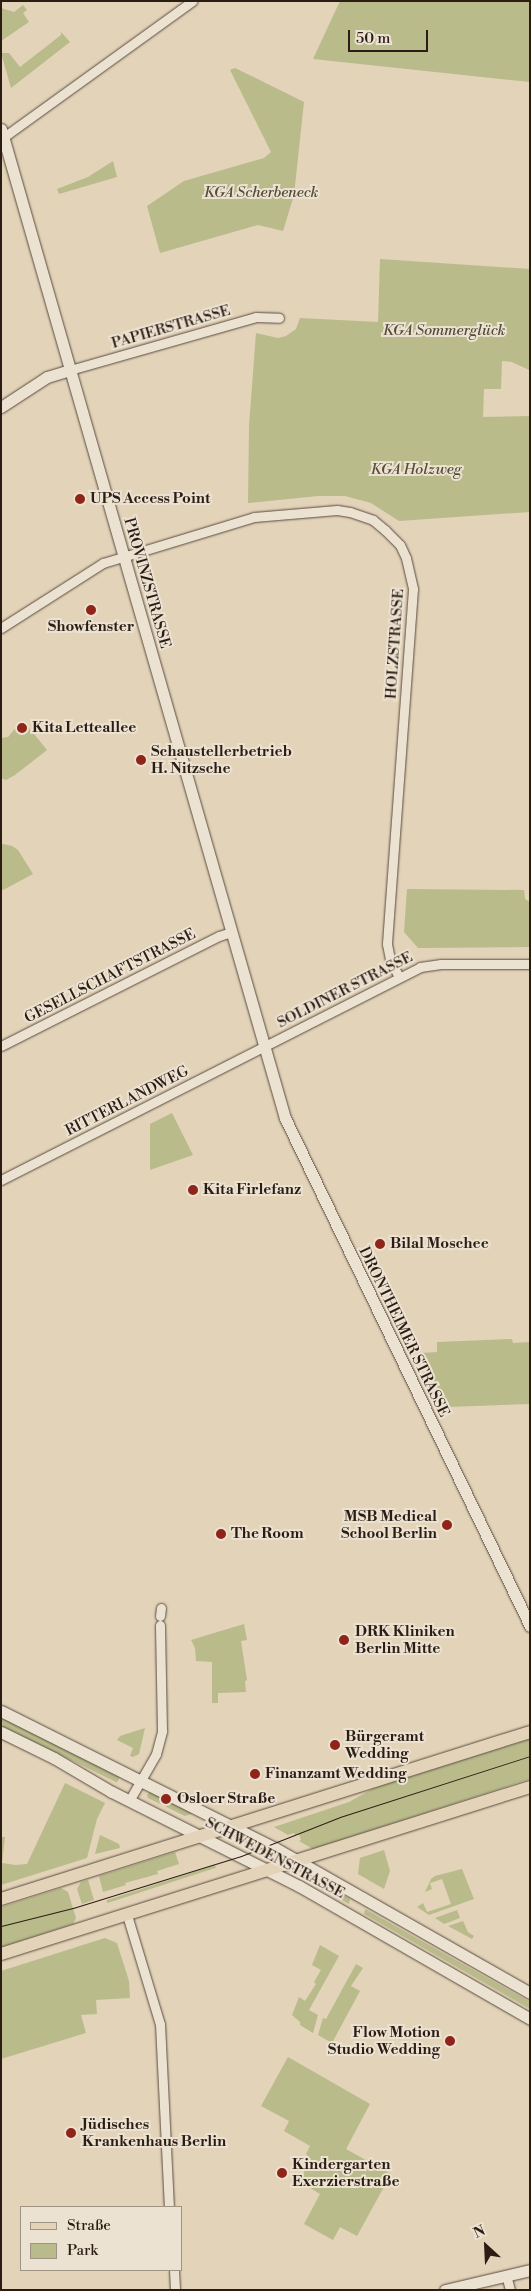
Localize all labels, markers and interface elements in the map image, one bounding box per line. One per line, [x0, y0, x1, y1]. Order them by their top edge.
scale bar [351, 20, 431, 52]
text: 50 m [356, 29, 390, 48]
park label: KGA Scherbeneck [204, 184, 318, 202]
street label: PAPIERSTRASSE [109, 301, 233, 353]
park label: KGA Sommerglück [383, 322, 505, 340]
park label: KGA Holzweg [371, 461, 461, 479]
place label: UPS Access Point [90, 490, 210, 508]
marker: UPS Access Point [74, 493, 86, 505]
street label: PROVINZSTRASSE [120, 515, 174, 651]
street label: HOLZSTRASSE [382, 588, 408, 700]
marker: Showfenster [85, 604, 97, 616]
place label: Showfenster [48, 618, 134, 636]
place label: Kita Letteallee [32, 719, 136, 737]
marker: Kita Letteallee [16, 722, 28, 734]
place label: Schaustellerbetrieb H. Nitzsche [151, 742, 292, 777]
marker: Schaustellerbetrieb H. Nitzsche [135, 754, 147, 766]
street label: GESELLSCHAFTSTRASSE [21, 925, 199, 1027]
street label: SOLDINER STRASSE [274, 948, 416, 1032]
street label: RITTERLANDWEG [62, 1062, 192, 1140]
place label: Kita Firlefanz [203, 1181, 301, 1199]
marker: Kita Firlefanz [187, 1184, 199, 1196]
place label: Bilal Moschee [390, 1235, 489, 1253]
marker: Bilal Moschee [374, 1238, 386, 1250]
street label: DRONTHEIMER STRASSE [355, 1244, 453, 1420]
place label: MSB Medical School Berlin [341, 1507, 437, 1542]
marker: MSB Medical School Berlin [441, 1519, 453, 1531]
place label: The Room [231, 1525, 304, 1543]
marker: The Room [215, 1528, 227, 1540]
place label: DRK Kliniken Berlin Mitte [355, 1622, 455, 1657]
marker: DRK Kliniken Berlin Mitte [337, 1633, 351, 1647]
place label: Bürgeramt Wedding [345, 1727, 424, 1762]
marker: Bürgeramt Wedding [329, 1739, 341, 1751]
place label: Finanzamt Wedding [265, 1765, 407, 1783]
marker: Finanzamt Wedding [249, 1768, 261, 1780]
place label: Osloer Straße [177, 1790, 275, 1808]
marker: Osloer Straße [159, 1792, 173, 1806]
street label: SCHWEDENSTRASSE [202, 1814, 348, 1902]
place label: Flow Motion Studio Wedding [328, 2023, 440, 2058]
marker: Flow Motion Studio Wedding [444, 2035, 456, 2047]
place label: Jüdisches Krankenhaus Berlin [82, 2115, 226, 2150]
marker: Jüdisches Krankenhaus Berlin [64, 2126, 78, 2140]
place label: Kindergarten Exerzierstraße [292, 2155, 400, 2190]
marker: Kindergarten Exerzierstraße [276, 2167, 288, 2179]
legend [20, 2206, 182, 2271]
text: Straße [67, 2216, 111, 2235]
north arrow [461, 2221, 511, 2271]
text: N [471, 2222, 488, 2243]
text: Park [67, 2241, 98, 2260]

